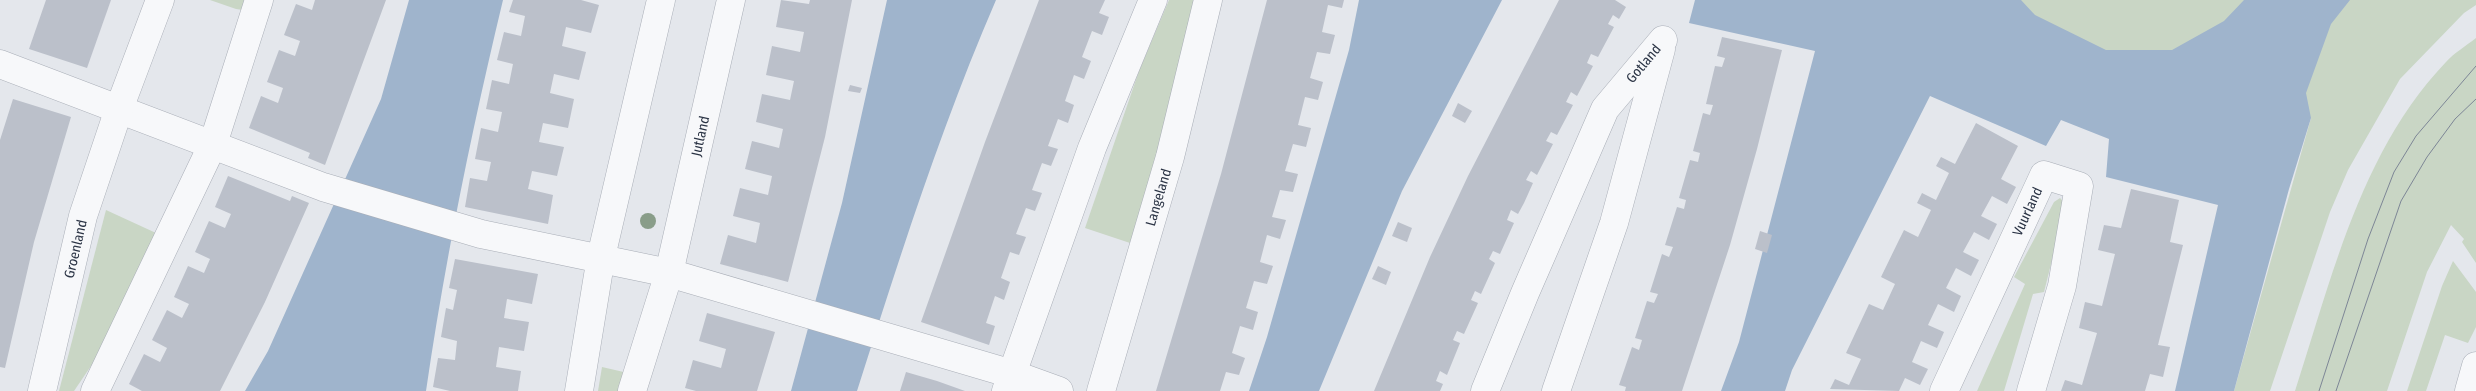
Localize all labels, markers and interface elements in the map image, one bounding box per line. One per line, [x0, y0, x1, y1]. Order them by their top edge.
street label: Gotland [1622, 41, 1664, 86]
street label: Jutland [687, 114, 713, 158]
street label: Langeland [1142, 167, 1175, 228]
street label: Vuurland [2009, 184, 2046, 238]
street label: Groenland [60, 218, 90, 280]

